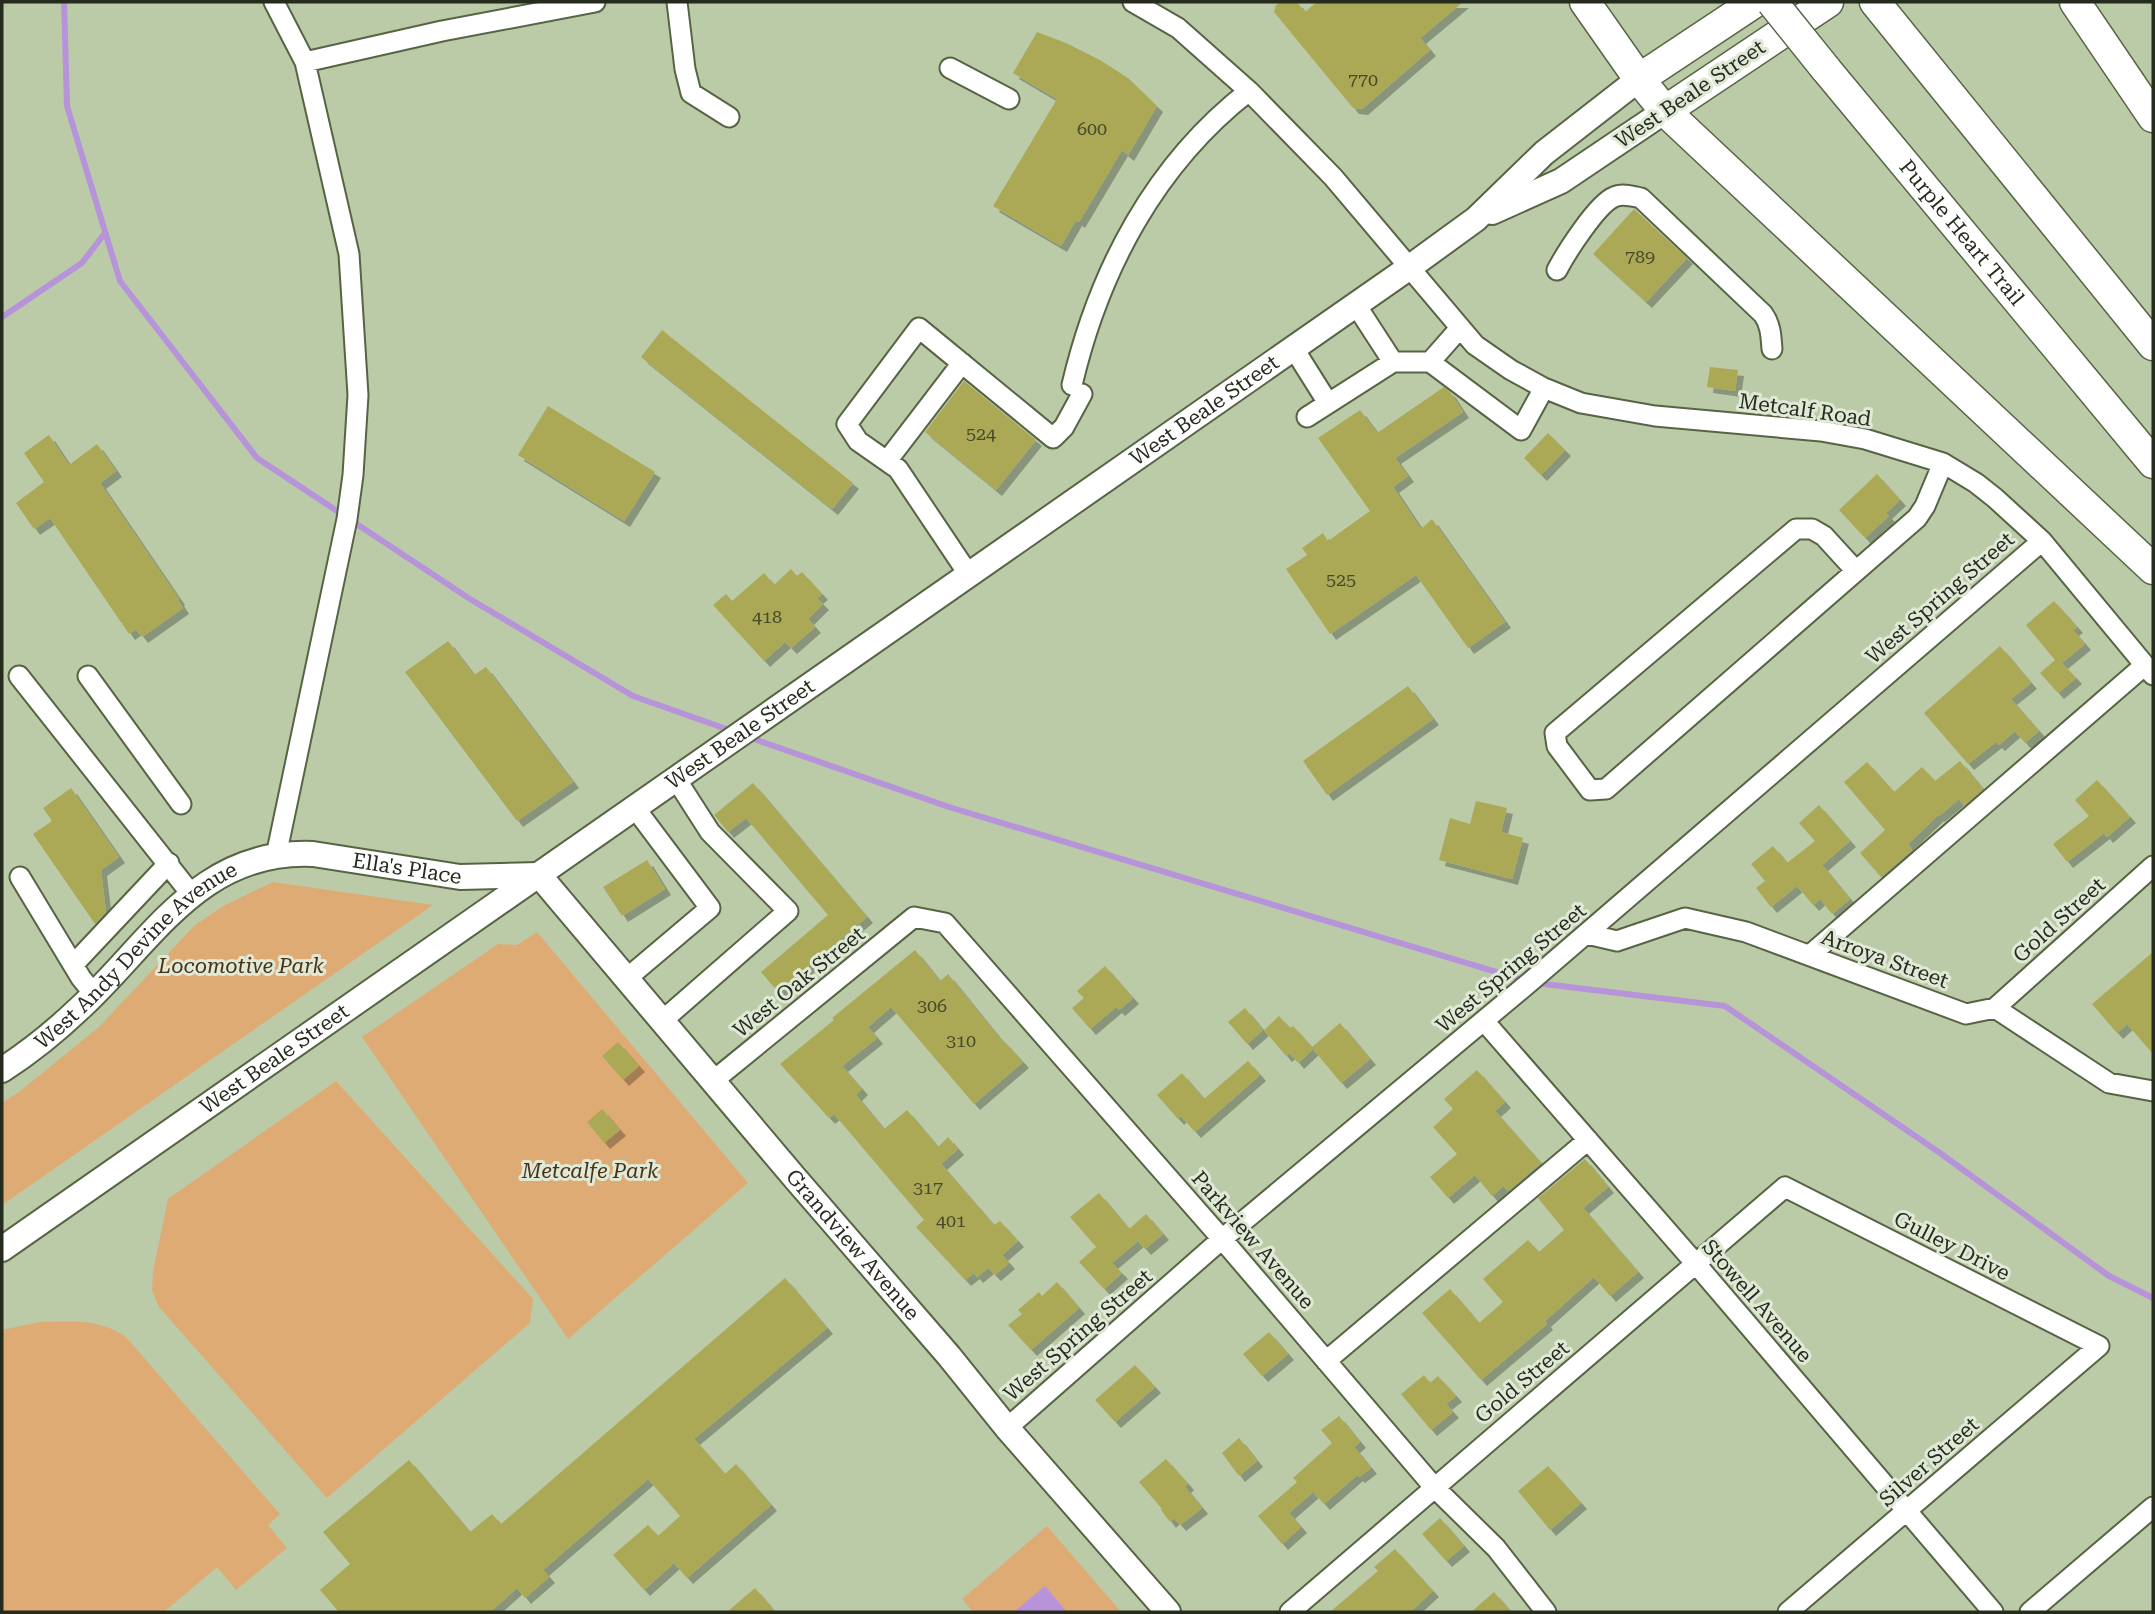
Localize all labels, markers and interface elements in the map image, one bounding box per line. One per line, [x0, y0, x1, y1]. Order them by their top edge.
street label: West Beale Street [1610, 35, 1770, 153]
house number: 770 [1348, 69, 1378, 90]
house number: 600 [1077, 118, 1107, 139]
street label: Purple Heart Trail [1894, 155, 2029, 311]
house number: 789 [1625, 246, 1655, 267]
street label: West Beale Street [1126, 350, 1283, 470]
street label: Metcalf Road [1737, 389, 1873, 431]
house number: 524 [966, 423, 996, 444]
street label: West Spring Street [1861, 527, 2019, 669]
house number: 525 [1326, 569, 1356, 590]
house number: 418 [752, 606, 782, 627]
street label: West Beale Street [661, 674, 819, 794]
street label: Ella's Place [351, 848, 463, 889]
street label: West Andy Devine Avenue [30, 857, 241, 1054]
street label: Gold Street [2008, 872, 2110, 967]
street label: West Spring Street [1431, 898, 1591, 1038]
street label: West Oak Street [728, 922, 870, 1042]
street label: Arroya Street [1818, 925, 1952, 993]
park label: Locomotive Park [157, 954, 325, 978]
house number: 306 [917, 995, 947, 1016]
street label: West Beale Street [195, 999, 353, 1119]
house number: 310 [946, 1030, 976, 1051]
park label: Metcalfe Park [521, 1159, 659, 1183]
street label: Grandview Avenue [781, 1165, 925, 1325]
street label: Parkview Avenue [1187, 1166, 1319, 1314]
house number: 317 [913, 1177, 943, 1198]
street label: Gulley Drive [1890, 1207, 2014, 1285]
house number: 401 [936, 1210, 966, 1231]
street label: Stowell Avenue [1697, 1235, 1817, 1367]
street label: West Spring Street [999, 1264, 1157, 1406]
street label: Gold Street [1470, 1336, 1574, 1428]
street label: Silver Street [1874, 1412, 1984, 1512]

